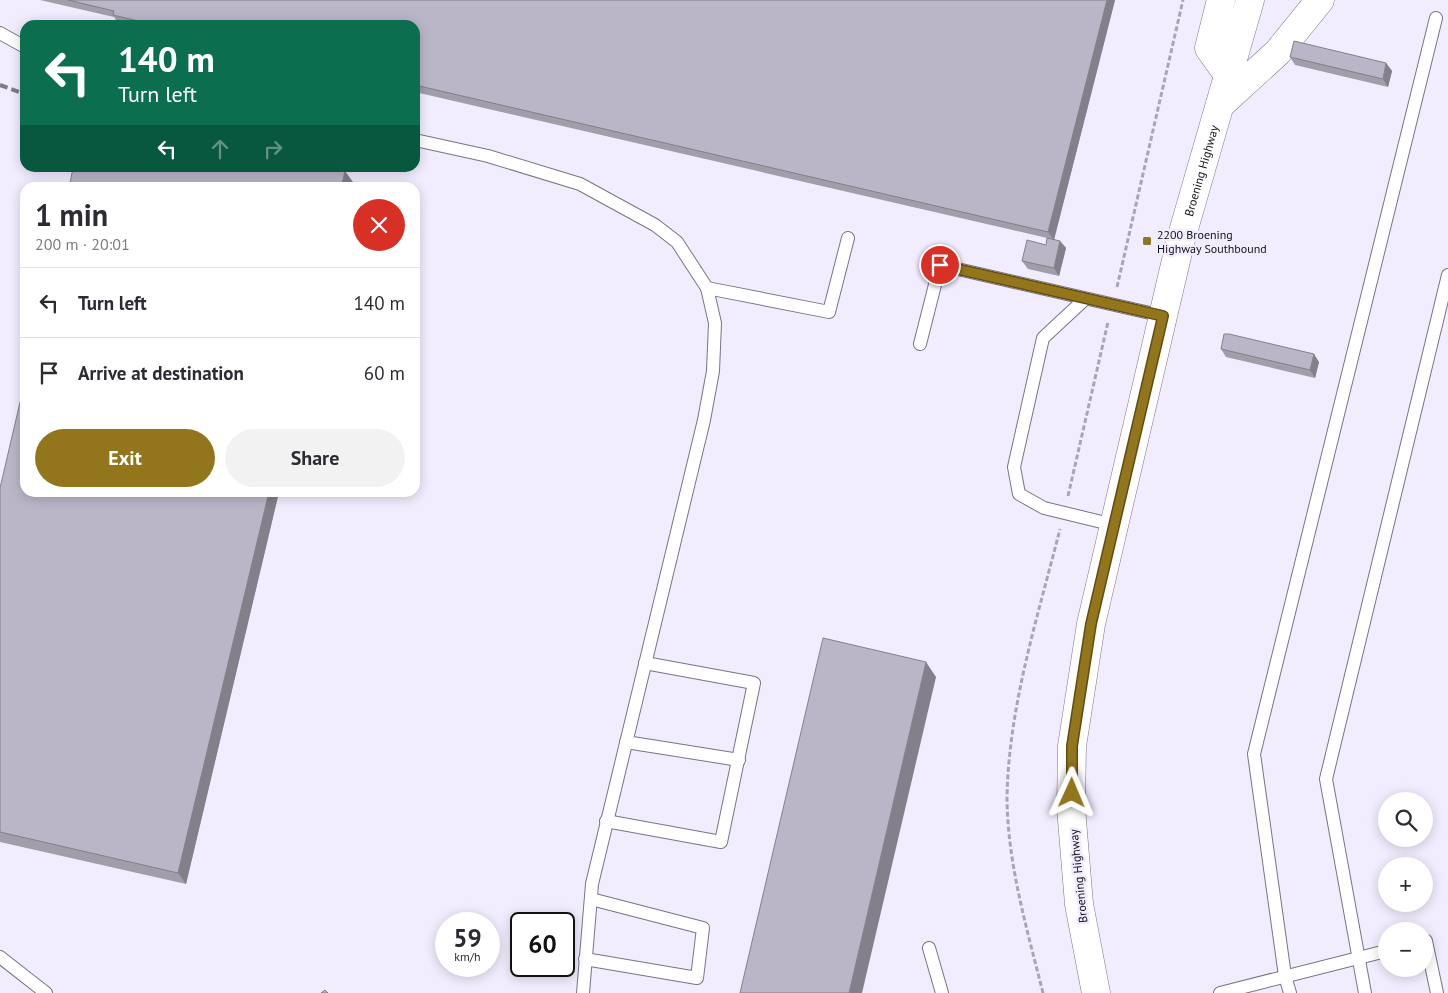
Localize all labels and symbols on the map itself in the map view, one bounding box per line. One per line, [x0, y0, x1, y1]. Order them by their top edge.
street label: Broening Highway [1180, 123, 1221, 218]
place label: 2200 Broening Highway Southbound [1157, 227, 1267, 256]
marker: 2200 Broening Highway Southbound [1141, 235, 1153, 247]
pin [919, 244, 961, 286]
position arrow [1045, 766, 1097, 818]
street label: Broening Highway [1066, 828, 1090, 924]
speed limit sign: 60 [510, 912, 575, 977]

